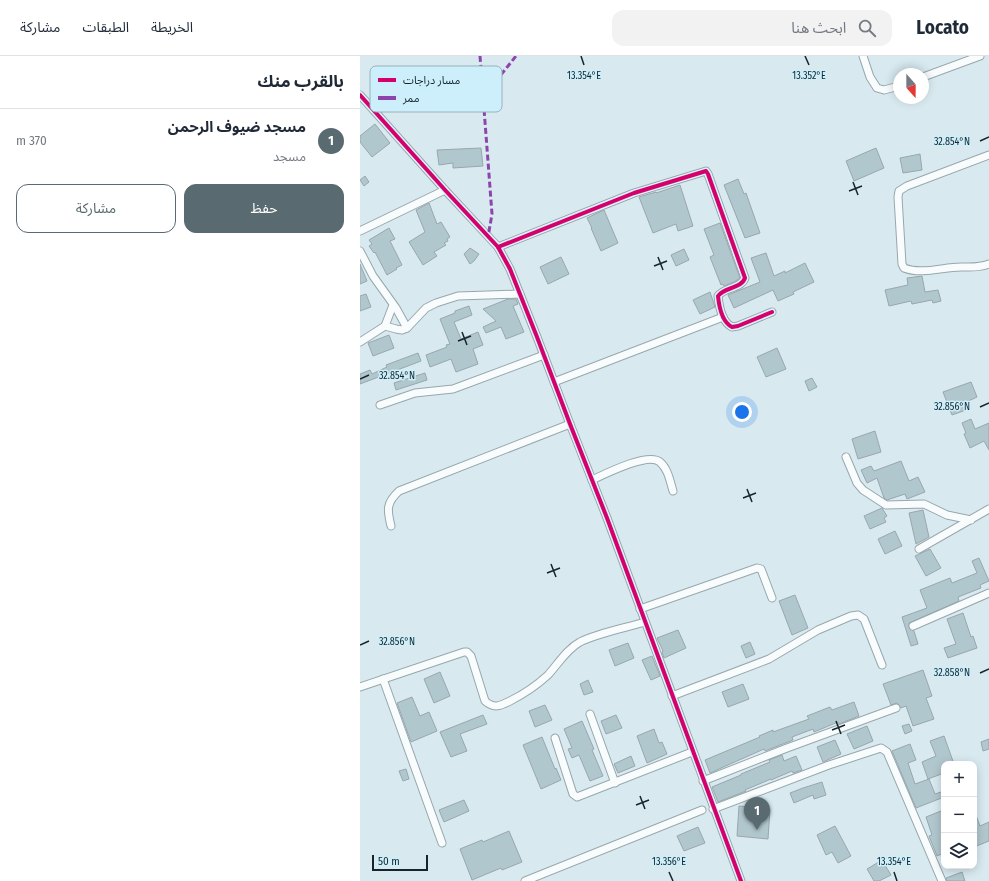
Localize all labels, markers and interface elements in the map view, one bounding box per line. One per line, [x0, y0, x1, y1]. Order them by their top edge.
search box [612, 10, 892, 46]
text: Locato [916, 16, 969, 39]
icon: search [856, 17, 878, 39]
text: مشاركة [20, 19, 60, 36]
text: الطبقات [82, 19, 129, 36]
text: الخريطة [151, 19, 193, 36]
text: ابحث هنا [791, 19, 846, 37]
legend [370, 66, 502, 112]
north arrow [893, 68, 929, 104]
text: 13.354°E [567, 70, 601, 82]
text: 13.352°E [792, 70, 826, 82]
text: بالقرب منك [258, 71, 344, 92]
text: مسار دراجات [403, 74, 460, 87]
text: ممر [402, 92, 420, 105]
text: مسجد ضيوف الرحمن [168, 118, 306, 136]
text: 370 m [16, 133, 47, 148]
text: 1 [328, 133, 334, 148]
text: 32.854°N [934, 136, 970, 148]
text: مسجد [273, 149, 306, 164]
button: مشاركة [16, 184, 176, 233]
button: حفظ [184, 184, 344, 233]
text: 32.854°N [379, 370, 415, 382]
text: 32.856°N [934, 401, 970, 413]
your location [732, 402, 752, 422]
text: 32.856°N [379, 636, 415, 648]
text: 32.858°N [934, 667, 970, 679]
map controls [941, 761, 977, 869]
button: + [941, 761, 977, 797]
pin: 1 [744, 797, 770, 830]
button: − [941, 797, 977, 833]
button: layers [941, 833, 977, 869]
scale bar [372, 853, 428, 872]
text: 50 m [378, 855, 400, 868]
text: 13.356°E [652, 856, 686, 868]
text: 13.354°E [877, 856, 911, 868]

